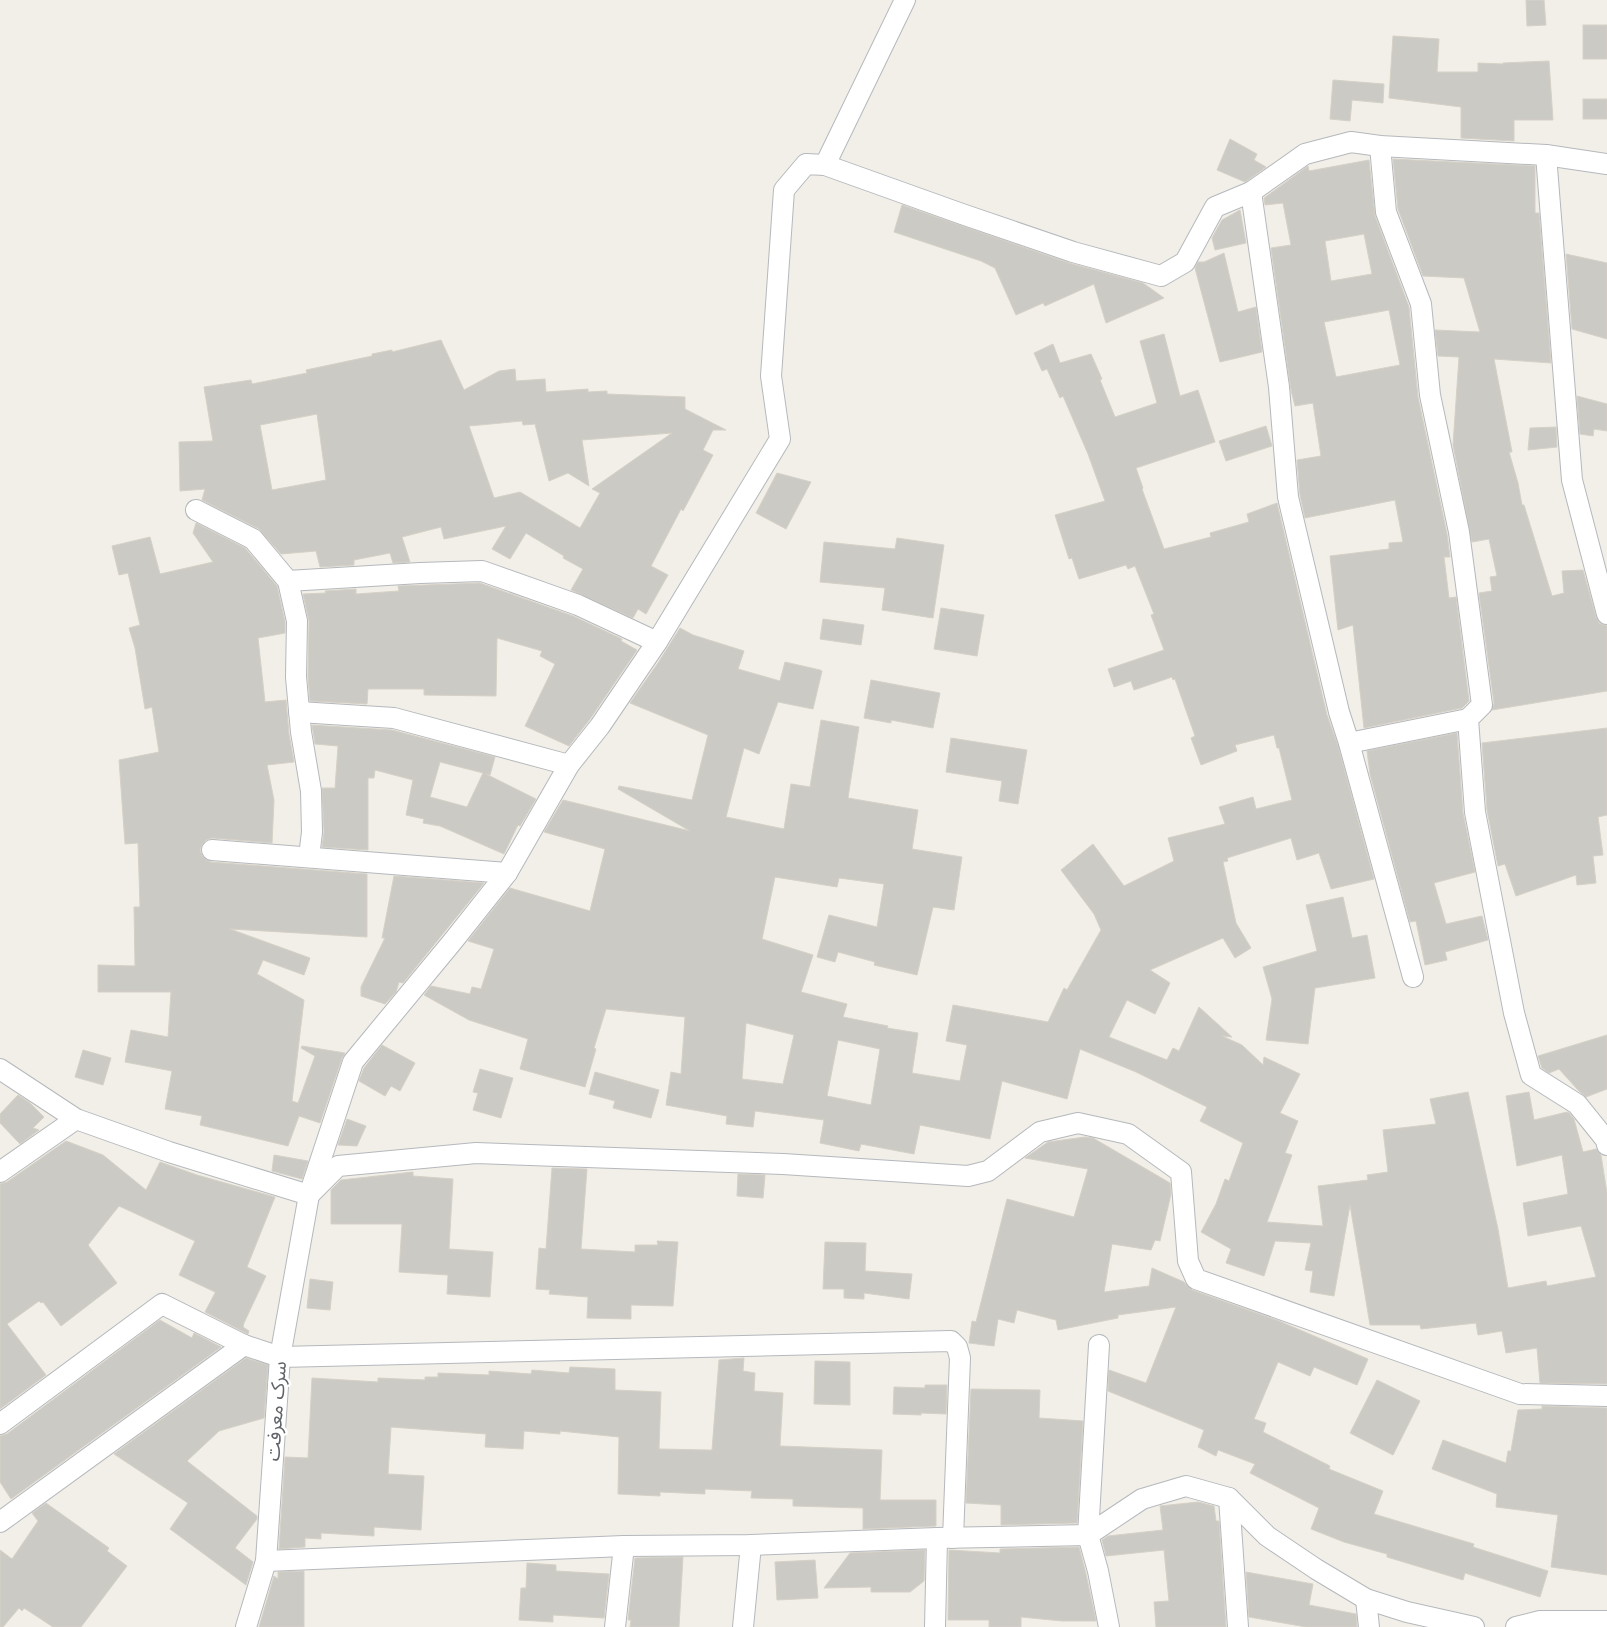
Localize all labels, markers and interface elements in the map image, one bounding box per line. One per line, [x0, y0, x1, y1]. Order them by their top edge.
street label: سرک معرفت [259, 1360, 293, 1462]

